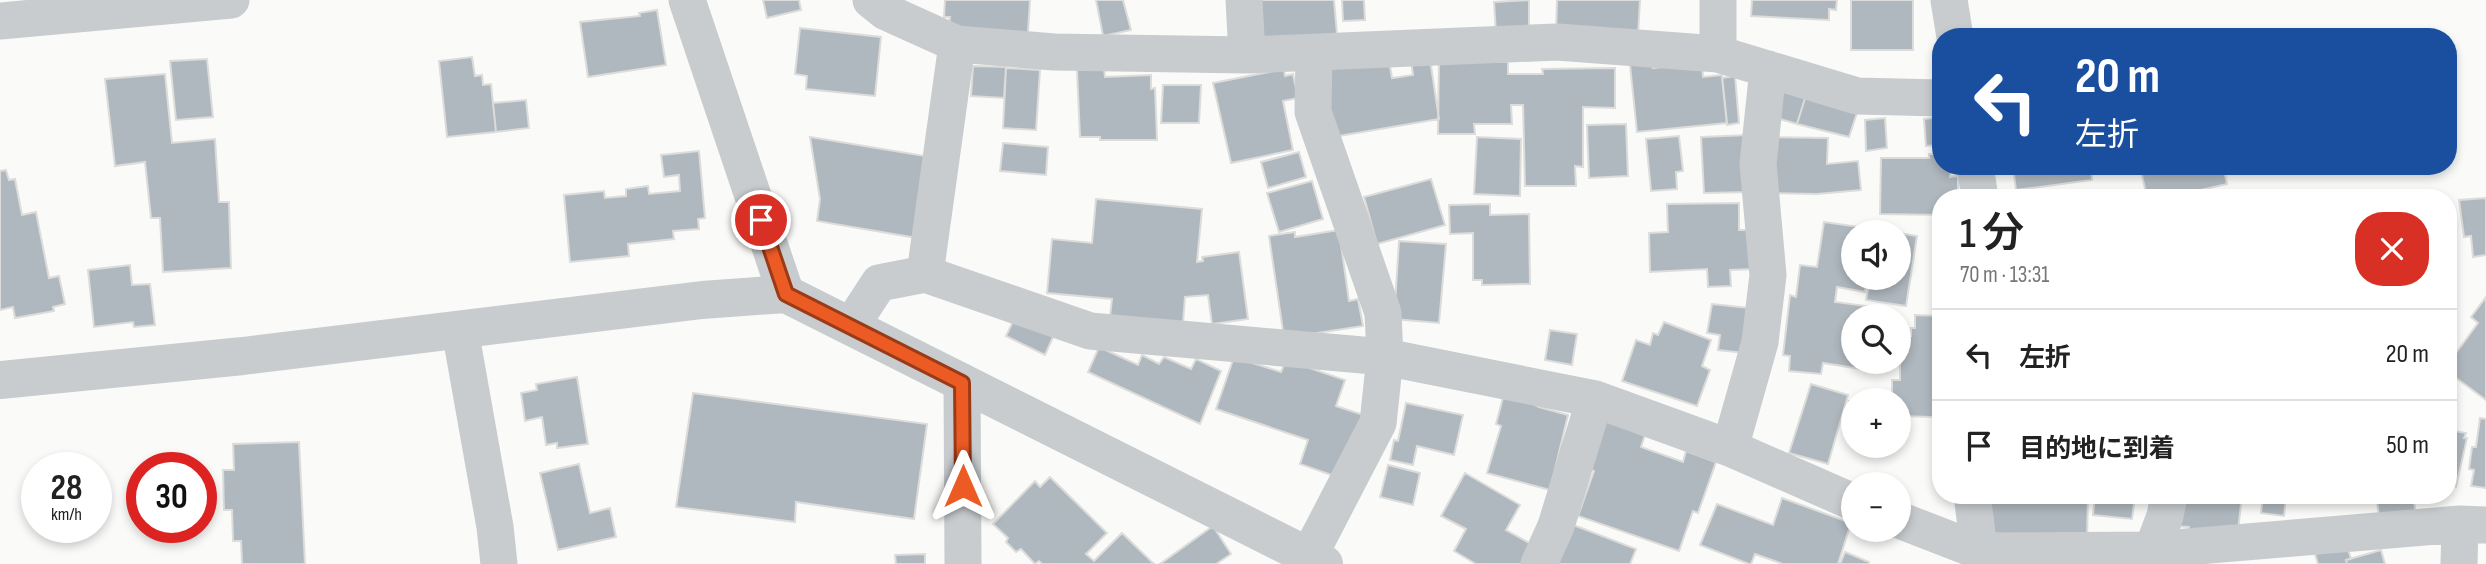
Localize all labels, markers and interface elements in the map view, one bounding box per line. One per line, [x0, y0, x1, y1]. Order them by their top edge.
text: 20 m [2075, 48, 2160, 107]
icon: left [1960, 56, 2051, 147]
text: 左折 [2075, 116, 2139, 155]
pin [731, 190, 791, 250]
icon: arrive [742, 201, 780, 239]
text: 1 分 [1960, 209, 2024, 260]
button: close [2355, 212, 2429, 286]
map controls [1841, 220, 1911, 542]
button: sound [1841, 220, 1911, 290]
text: 70 m · 13:31 [1960, 261, 2049, 289]
button: search [1841, 304, 1911, 374]
icon: left [1960, 336, 1998, 374]
text: 20 m [2386, 339, 2429, 370]
text: 左折 [2019, 343, 2071, 374]
button: + [1841, 388, 1911, 458]
icon: arrive [1960, 427, 1998, 465]
text: 50 m [2386, 430, 2429, 461]
text: 目的地に到着 [2019, 434, 2175, 465]
position arrow [926, 449, 1000, 523]
speed limit sign: 30 [126, 452, 217, 543]
text: 28 [51, 467, 82, 510]
button: − [1841, 472, 1911, 542]
text: km/h [51, 504, 82, 525]

